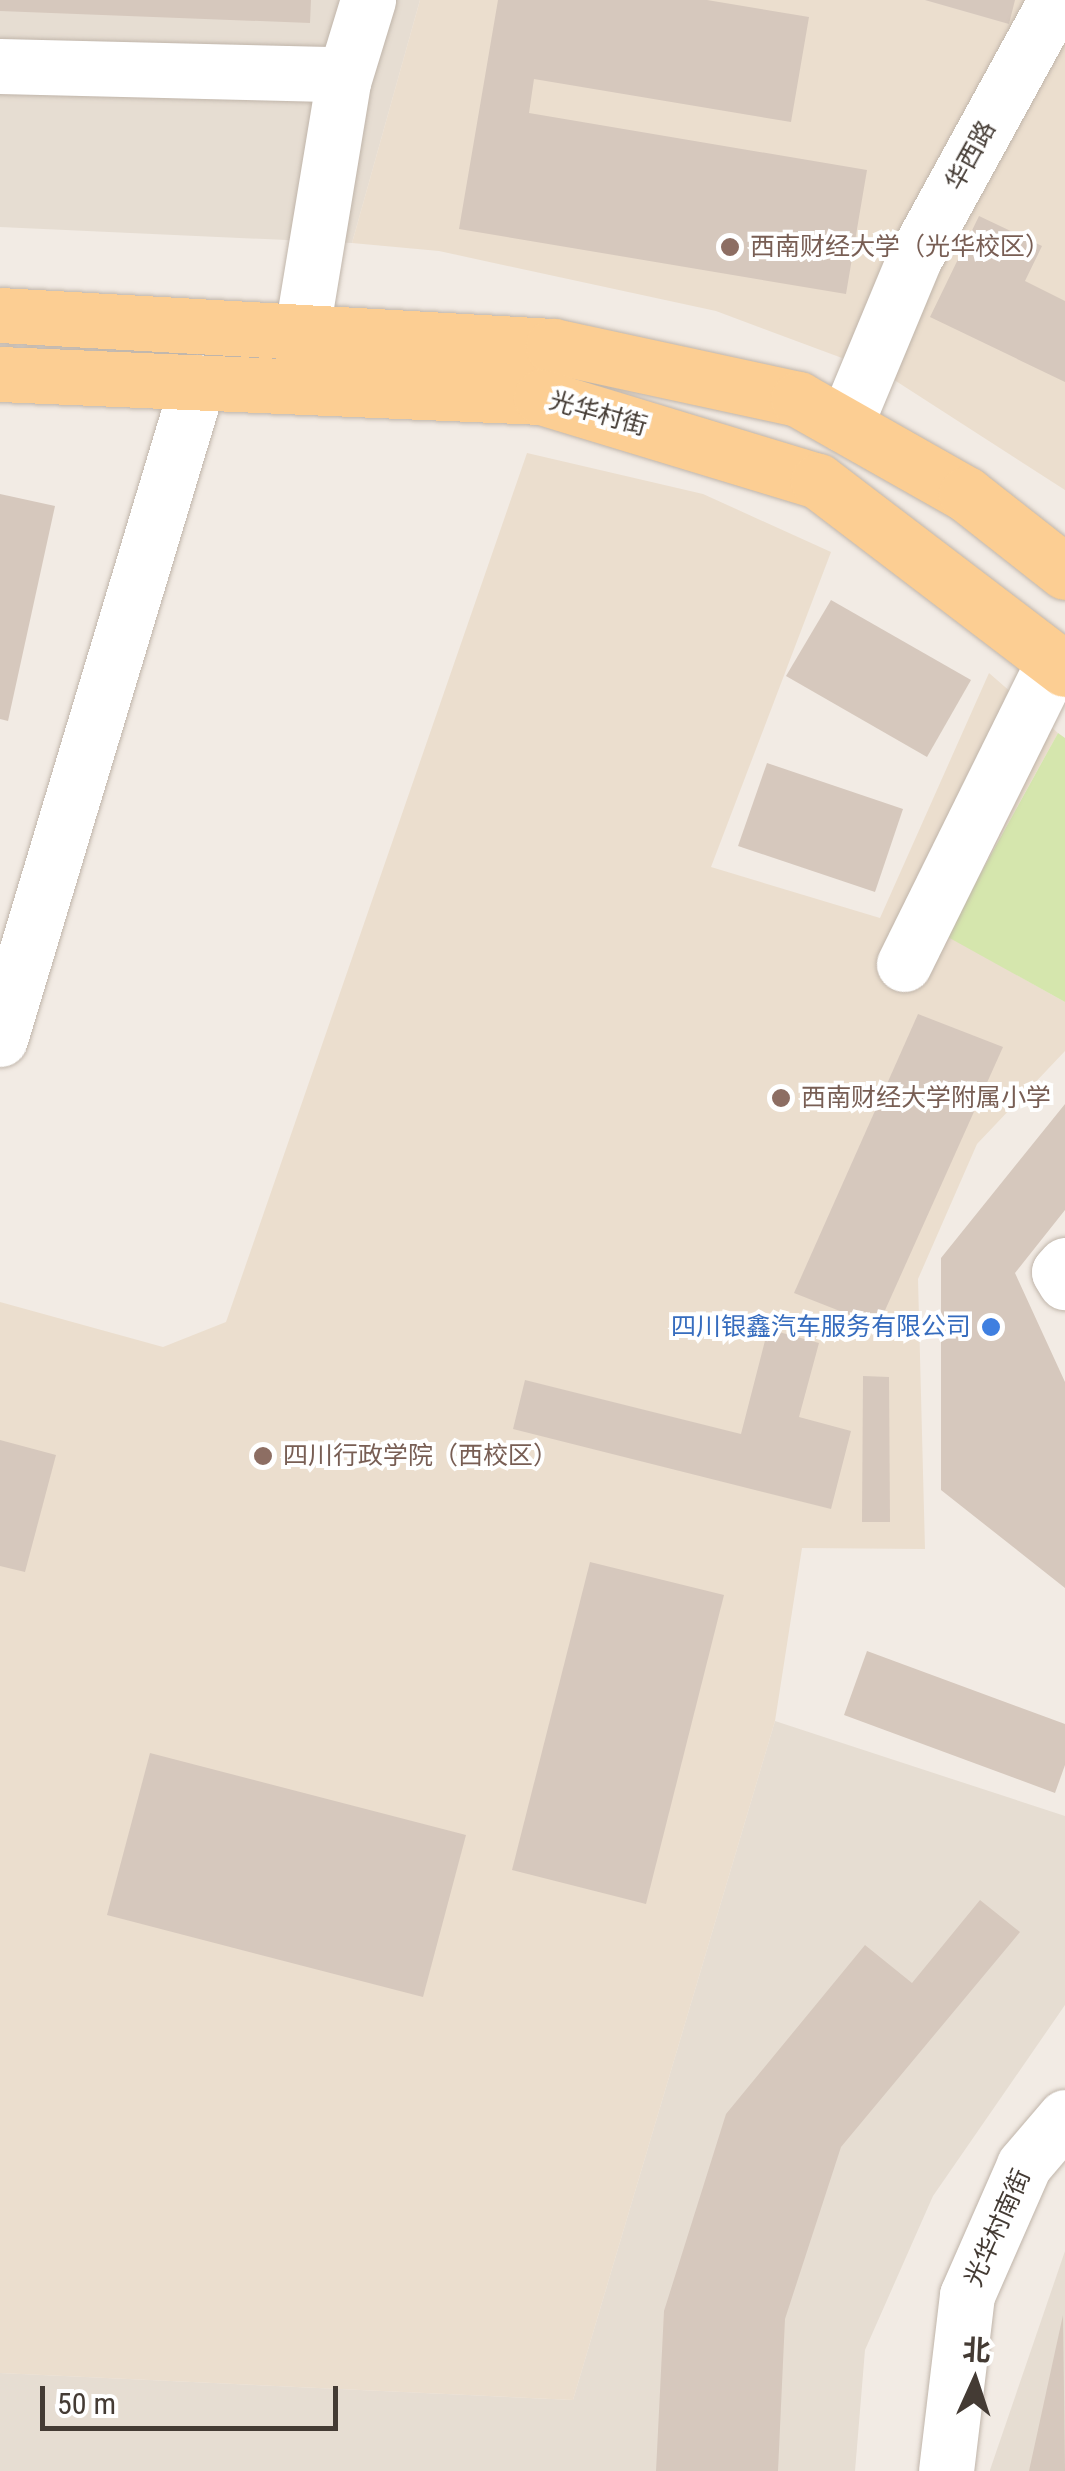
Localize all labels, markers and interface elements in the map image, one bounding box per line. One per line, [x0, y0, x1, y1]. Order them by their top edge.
street label: 华西路 [940, 116, 1002, 196]
place label: 西南财经大学（光华校区） [750, 232, 1050, 262]
marker: 西南财经大学（光华校区） [719, 236, 741, 258]
street label: 光华村街 [546, 386, 650, 442]
place label: 西南财经大学附属小学 [801, 1083, 1051, 1113]
marker: 西南财经大学附属小学 [770, 1087, 792, 1109]
place label: 四川银鑫汽车服务有限公司 [671, 1312, 971, 1342]
marker: 四川银鑫汽车服务有限公司 [980, 1316, 1002, 1338]
place label: 四川行政学院（西校区） [283, 1441, 558, 1471]
marker: 四川行政学院（西校区） [252, 1445, 274, 1467]
street label: 光华村南街 [959, 2165, 1037, 2291]
north arrow [925, 2331, 1025, 2431]
text: 北 [962, 2333, 991, 2368]
scale bar [45, 2366, 342, 2428]
text: 50 m [57, 2386, 116, 2421]

